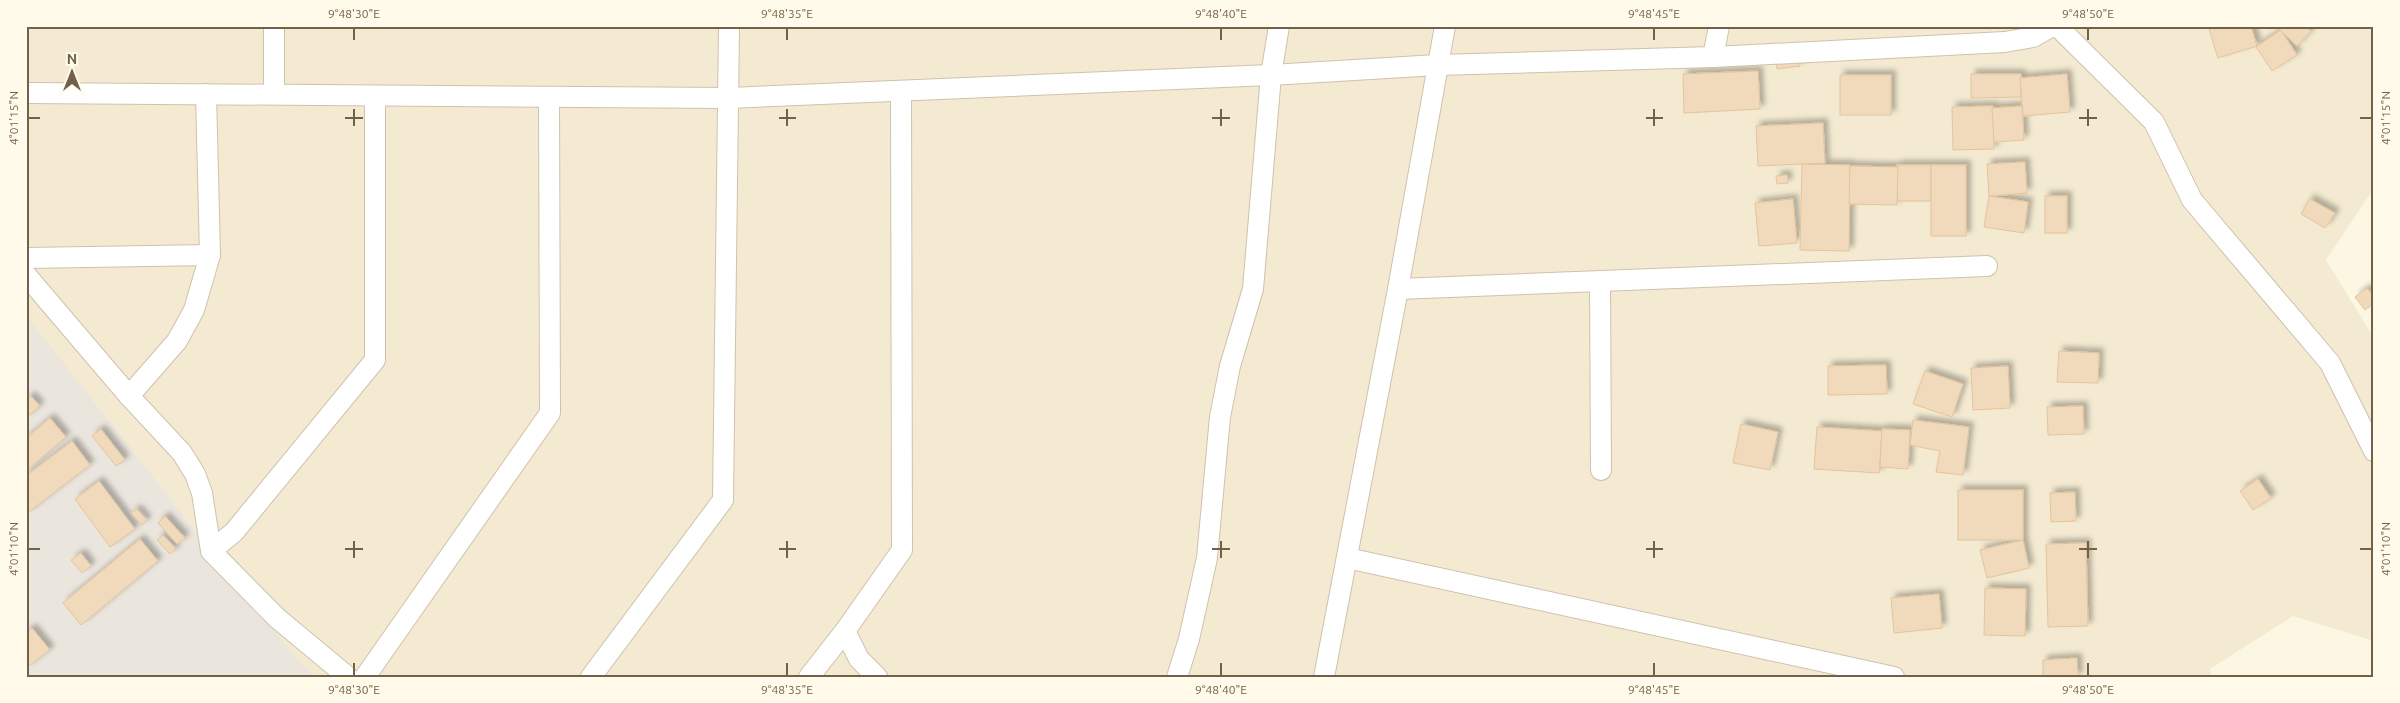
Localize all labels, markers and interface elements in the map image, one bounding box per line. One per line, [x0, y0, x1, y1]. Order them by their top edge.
text: 9°48'30"E [328, 7, 380, 20]
text: 9°48'35"E [761, 7, 813, 20]
text: 9°48'40"E [1195, 7, 1247, 20]
text: 9°48'45"E [1628, 7, 1680, 20]
text: 9°48'50"E [2062, 7, 2114, 20]
north arrow [48, 48, 98, 98]
text: N [67, 51, 77, 67]
text: 4°01'15"N [7, 91, 20, 145]
text: 4°01'15"N [2379, 91, 2392, 145]
text: 4°01'10"N [7, 522, 20, 576]
text: 4°01'10"N [2379, 522, 2392, 576]
text: 9°48'30"E [328, 683, 380, 696]
text: 9°48'35"E [761, 683, 813, 696]
text: 9°48'40"E [1195, 683, 1247, 696]
text: 9°48'45"E [1628, 683, 1680, 696]
text: 9°48'50"E [2062, 683, 2114, 696]

